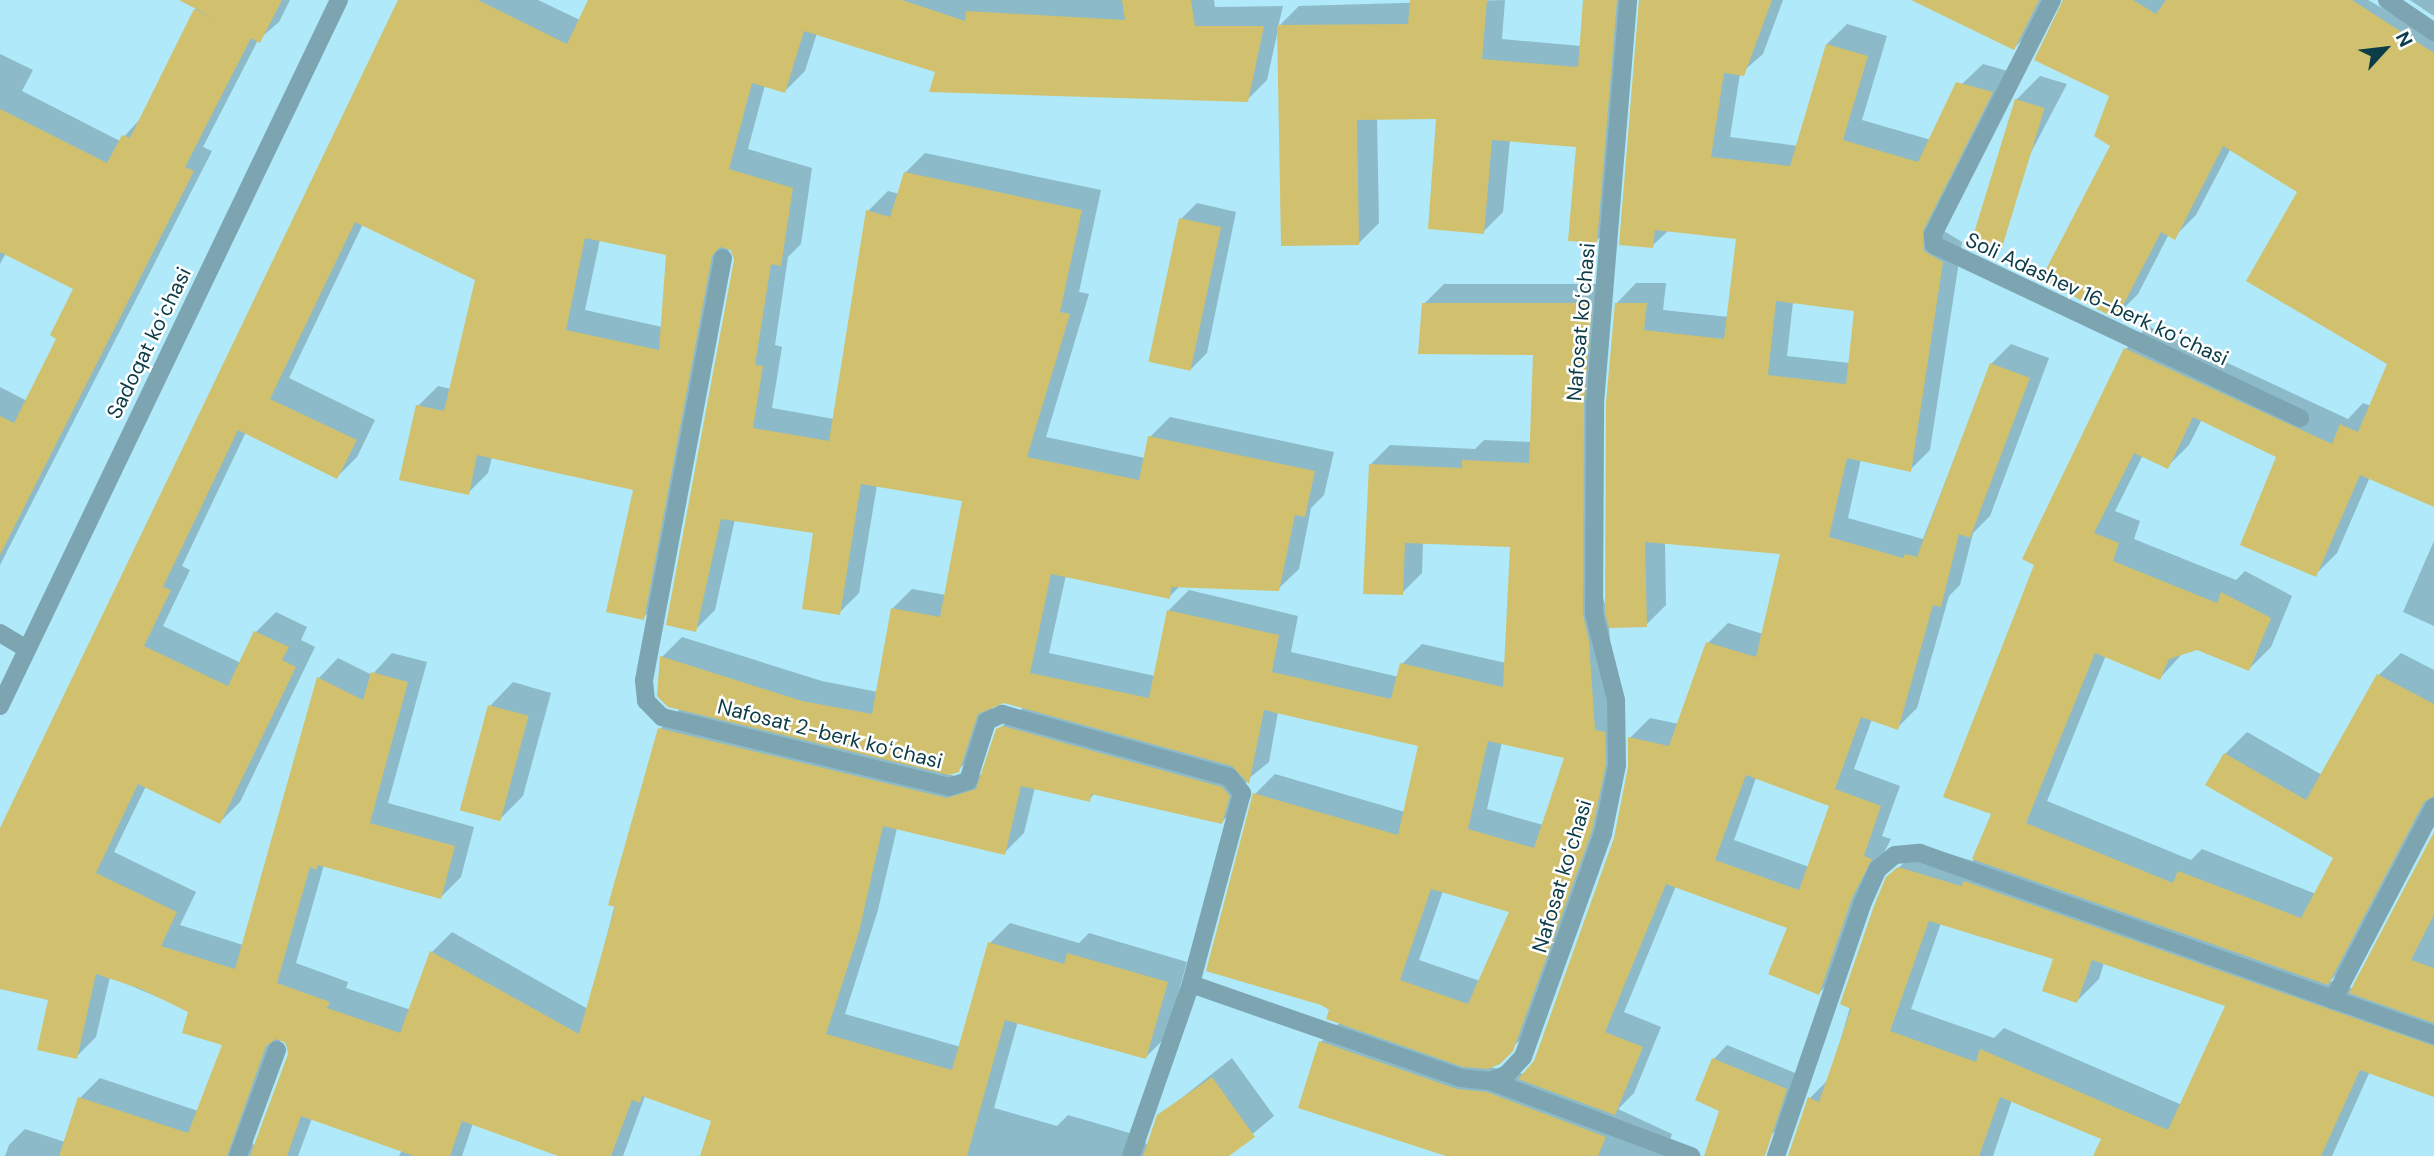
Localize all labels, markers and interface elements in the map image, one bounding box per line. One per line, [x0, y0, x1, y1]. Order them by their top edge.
north arrow [2350, 14, 2420, 84]
text: N [2390, 27, 2418, 51]
street label: Soli Adashev 16-berk koʻchasi [1962, 227, 2232, 371]
street label: Nafosat koʻchasi [1562, 242, 1600, 402]
street label: Sadoqat koʻchasi [101, 263, 197, 423]
street label: Nafosat 2-berk koʻchasi [715, 694, 945, 774]
street label: Nafosat koʻchasi [1527, 796, 1597, 956]

